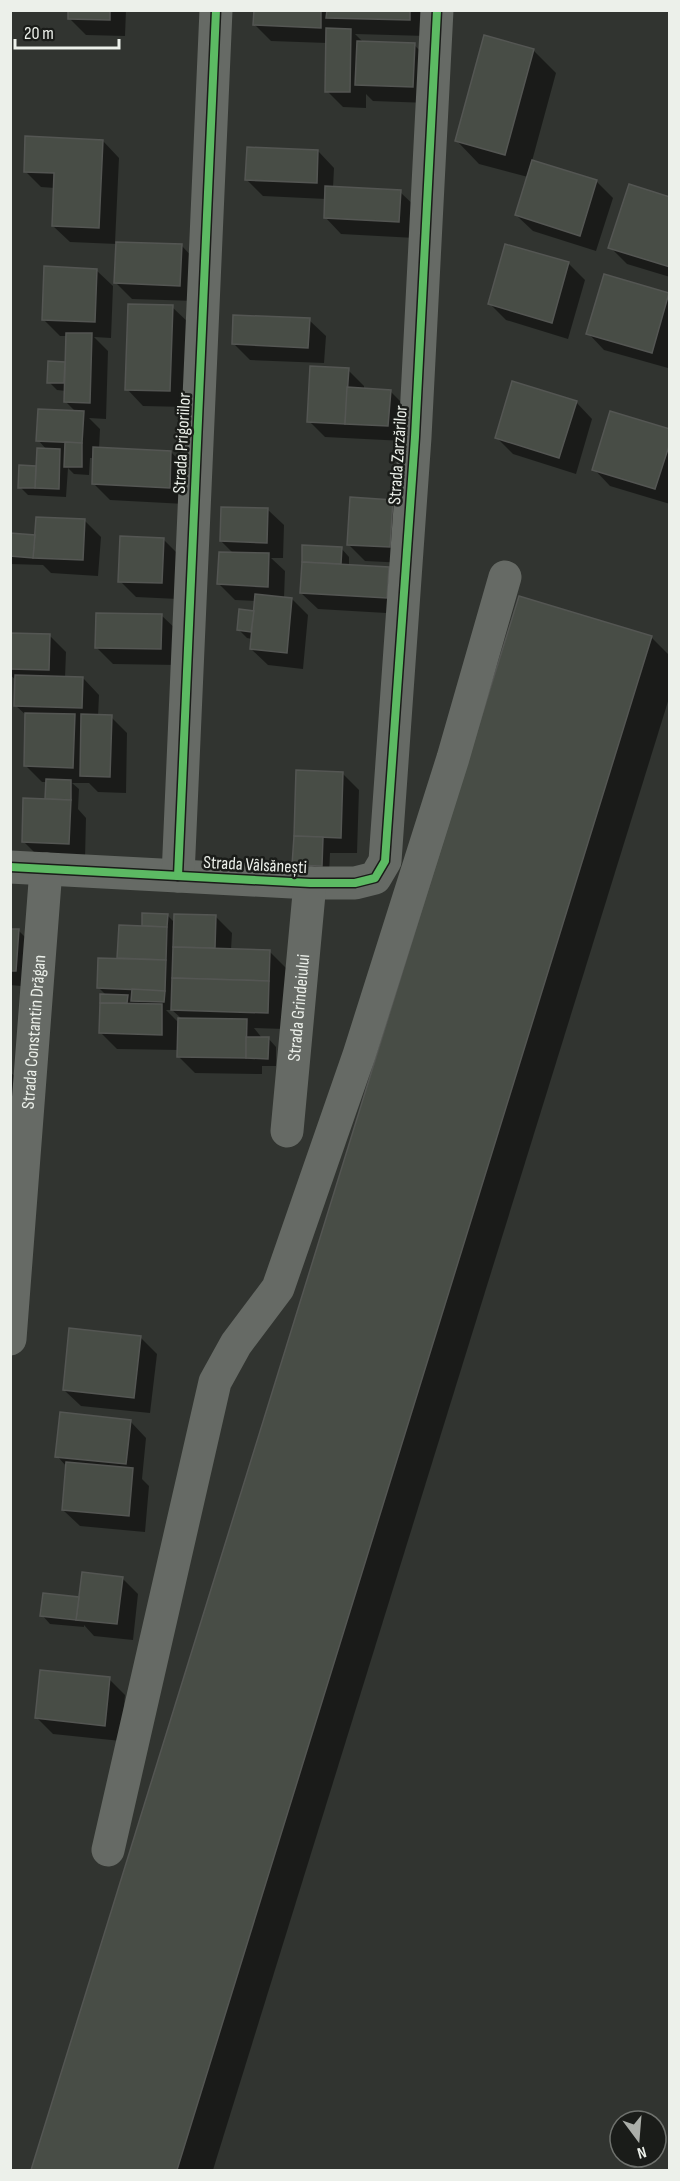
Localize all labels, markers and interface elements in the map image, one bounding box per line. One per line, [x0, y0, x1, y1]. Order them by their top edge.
scale bar [15, 12, 118, 50]
text: 20 m [24, 23, 54, 44]
street label: Strada Prigoriilor [169, 392, 195, 494]
street label: Strada Zarzărilor [384, 405, 412, 505]
street label: Strada Vâlsănești [203, 852, 307, 878]
street label: Strada Grindeiului [283, 953, 314, 1062]
street label: Strada Constantin Drăgan [17, 954, 50, 1110]
north arrow [608, 2109, 668, 2169]
text: N [635, 2142, 648, 2162]

